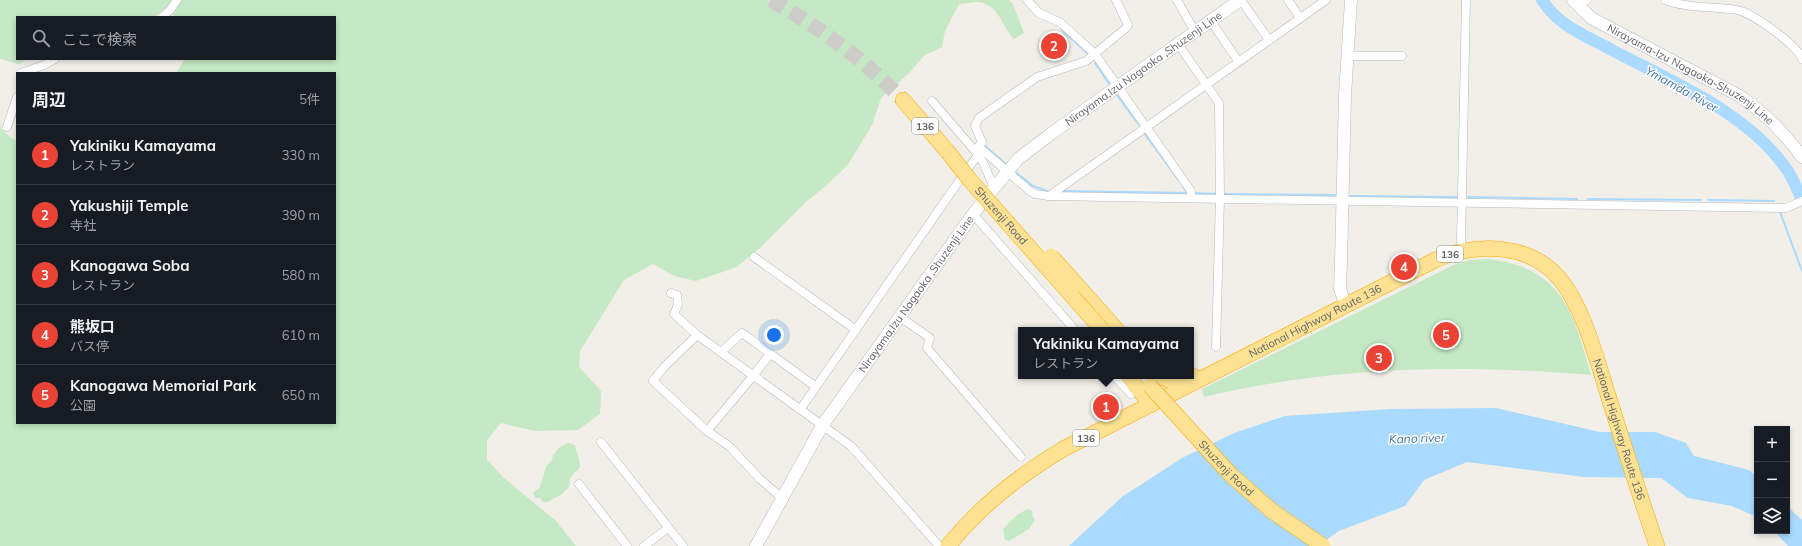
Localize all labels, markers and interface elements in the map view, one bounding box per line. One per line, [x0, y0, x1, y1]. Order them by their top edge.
street label: Nirayama,Izu Nagaoka ,Shuzenji Line [1062, 8, 1225, 129]
search box [16, 16, 336, 60]
street label: Nirayama-Izu Nagaoka-Shuzenji Line [1605, 21, 1777, 128]
icon: search [30, 27, 52, 49]
text: ここで検索 [62, 30, 137, 49]
pin: 2 [1041, 31, 1067, 61]
water label: Ymamda River [1643, 63, 1721, 115]
text: 周辺 [32, 89, 66, 110]
text: 5件 [299, 91, 320, 107]
road number: 136 [912, 118, 938, 134]
text: Yakiniku Kamayama [70, 136, 216, 155]
text: 1 [41, 147, 49, 163]
text: 330 m [282, 147, 320, 163]
text: レストラン [70, 157, 135, 173]
street label: Shuzenji Road [972, 184, 1031, 248]
text: Yakushiji Temple [70, 196, 188, 215]
text: 2 [41, 207, 49, 223]
text: 390 m [282, 207, 320, 223]
street label: Nirayama,Izu Nagaoka ,Shuzenji Line [855, 213, 977, 375]
text: 寺社 [70, 217, 96, 233]
road number: 136 [1437, 246, 1463, 262]
pin: 4 [1391, 252, 1417, 282]
text: Kanogawa Soba [70, 256, 189, 275]
text: 3 [41, 267, 49, 283]
text: 580 m [282, 267, 320, 283]
text: レストラン [70, 277, 135, 293]
street label: National Highway Route 136 [1246, 283, 1384, 359]
text: 熊坂口 [70, 317, 115, 336]
pin: 5 [1433, 320, 1459, 350]
your location [764, 325, 784, 345]
text: 4 [41, 327, 49, 343]
text: 610 m [282, 327, 320, 343]
popup [1018, 327, 1194, 379]
text: Yakiniku Kamayama [1033, 334, 1179, 353]
text: バス停 [70, 338, 109, 354]
pin: 3 [1366, 343, 1392, 373]
text: レストラン [1033, 355, 1098, 371]
street label: National Highway Route 136 [1590, 357, 1648, 502]
text: Kanogawa Memorial Park [70, 376, 256, 395]
text: 5 [41, 387, 49, 403]
text: 650 m [282, 387, 320, 403]
pin: 1 [1093, 392, 1119, 422]
text: 公園 [70, 397, 96, 413]
map controls [1754, 426, 1790, 534]
button: + [1754, 426, 1790, 462]
road number: 136 [1073, 430, 1099, 446]
water label: Kano river [1389, 430, 1446, 446]
street label: Shuzenji Road [1196, 437, 1257, 499]
button: − [1754, 462, 1790, 498]
button: layers [1754, 498, 1790, 534]

